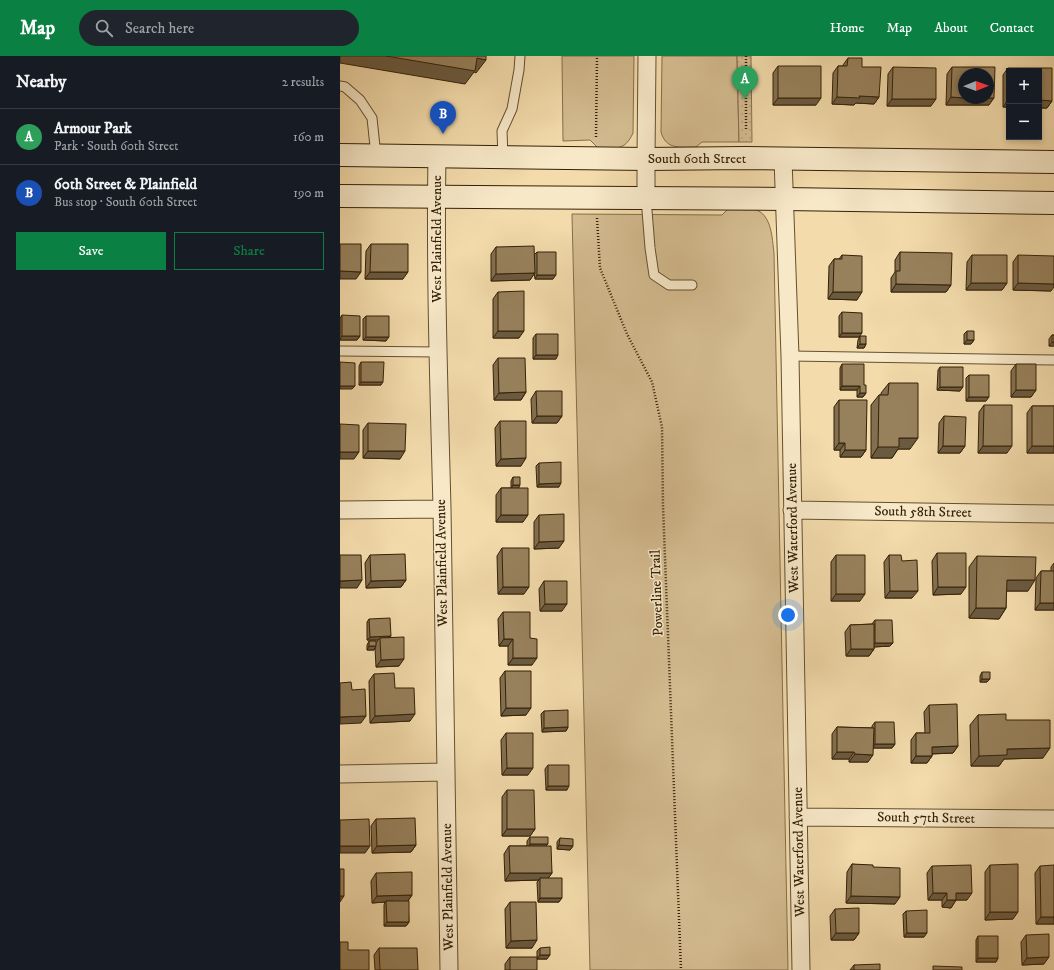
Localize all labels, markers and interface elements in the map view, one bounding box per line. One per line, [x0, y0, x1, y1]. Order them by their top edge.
search box [79, 10, 359, 46]
text: Map [20, 17, 55, 40]
icon: search [93, 17, 115, 39]
text: Search here [125, 19, 194, 38]
text: Home [830, 19, 864, 37]
text: Map [886, 19, 912, 37]
text: About [934, 19, 968, 37]
text: Contact [990, 19, 1034, 37]
pin: A [732, 66, 758, 99]
north arrow [958, 68, 994, 104]
map controls [1006, 68, 1042, 140]
button: + [1006, 68, 1042, 104]
text: Nearby [16, 71, 66, 93]
text: 2 results [282, 74, 324, 90]
pin: B [430, 101, 456, 134]
button: − [1006, 104, 1042, 140]
text: Armour Park [54, 119, 132, 138]
text: A [25, 129, 33, 145]
text: 160 m [293, 129, 324, 145]
text: Park · South 60th Street [54, 138, 178, 154]
street label: South 60th Street [648, 150, 747, 168]
text: 60th Street & Plainfield [54, 175, 197, 194]
street label: West Plainfield Avenue [428, 175, 446, 304]
text: B [25, 185, 33, 201]
text: 190 m [293, 185, 324, 201]
text: Bus stop · South 60th Street [54, 194, 197, 210]
button: Save [16, 232, 166, 270]
button: Share [174, 232, 324, 270]
street label: West Waterford Avenue [783, 463, 803, 594]
street label: West Plainfield Avenue [432, 499, 452, 628]
street label: South 58th Street [874, 502, 972, 522]
street label: Powerline Trail [646, 549, 668, 637]
your location [778, 605, 798, 625]
street label: West Waterford Avenue [789, 787, 809, 918]
street label: South 57th Street [877, 808, 976, 828]
street label: West Plainfield Avenue [438, 823, 458, 952]

